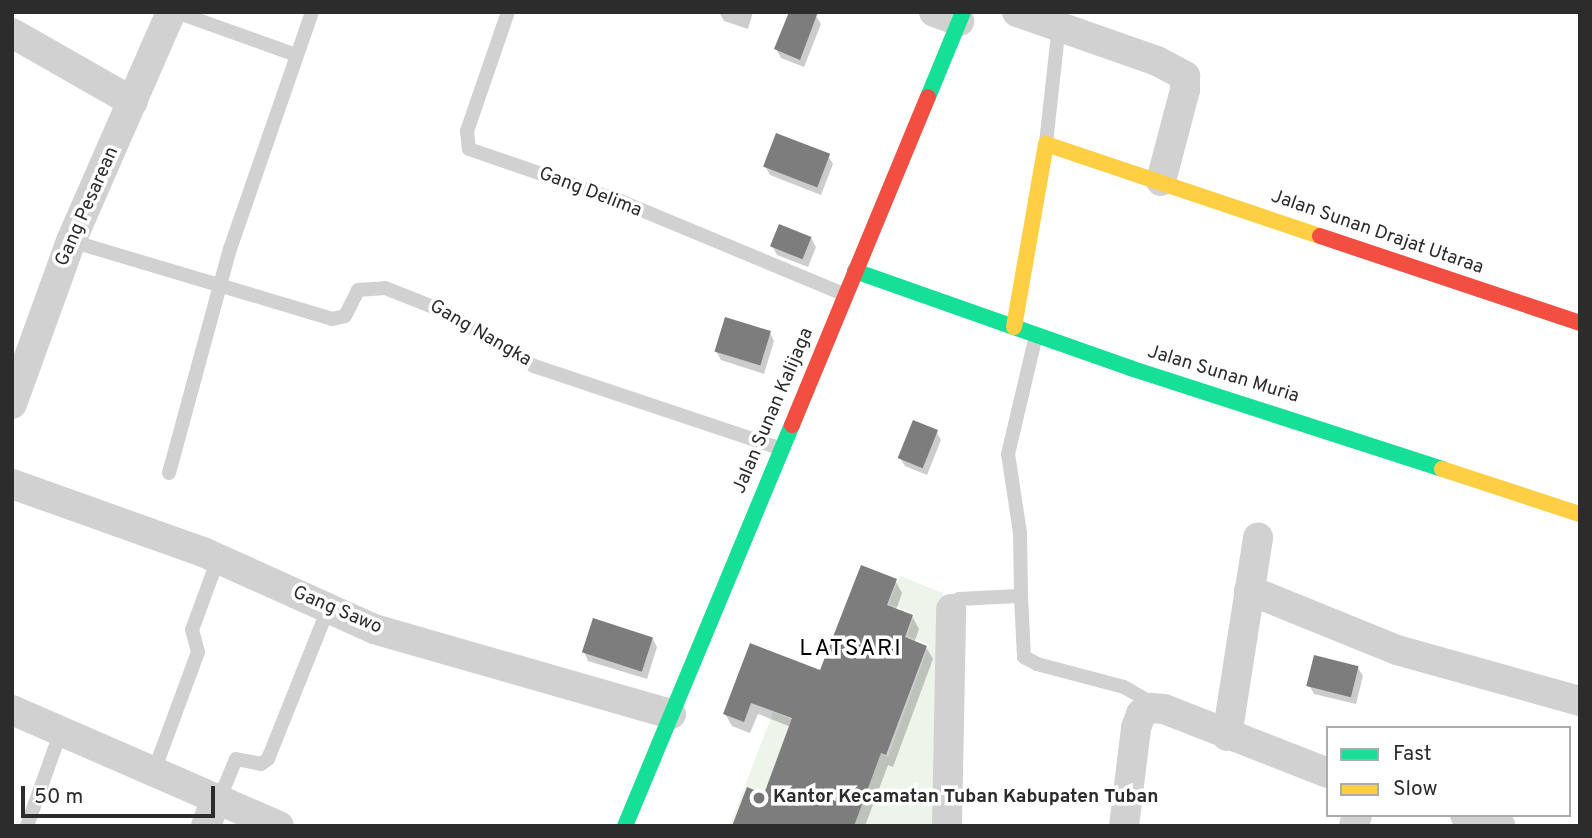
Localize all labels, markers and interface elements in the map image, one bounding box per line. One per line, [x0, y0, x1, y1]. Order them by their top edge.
street label: Gang Pesarean [51, 144, 125, 270]
street label: Gang Delima [535, 163, 645, 223]
street label: Jalan Sunan Drajat Utaraa [1268, 186, 1486, 280]
street label: Gang Nangka [425, 296, 535, 372]
street label: Jalan Sunan Kalijaga [729, 325, 819, 497]
street label: Jalan Sunan Muria [1144, 341, 1302, 409]
street label: Gang Sawo [289, 582, 385, 640]
district label: LATSARI [800, 636, 902, 664]
legend [1326, 726, 1571, 817]
text: Fast [1393, 741, 1432, 768]
scale bar [24, 772, 219, 816]
text: Slow [1393, 776, 1438, 803]
text: 50 m [34, 784, 83, 811]
place label: Kantor Kecamatan Tuban Kabupaten Tuban [773, 787, 1158, 809]
marker: Kantor Kecamatan Tuban Kabupaten Tuban [751, 790, 767, 806]

